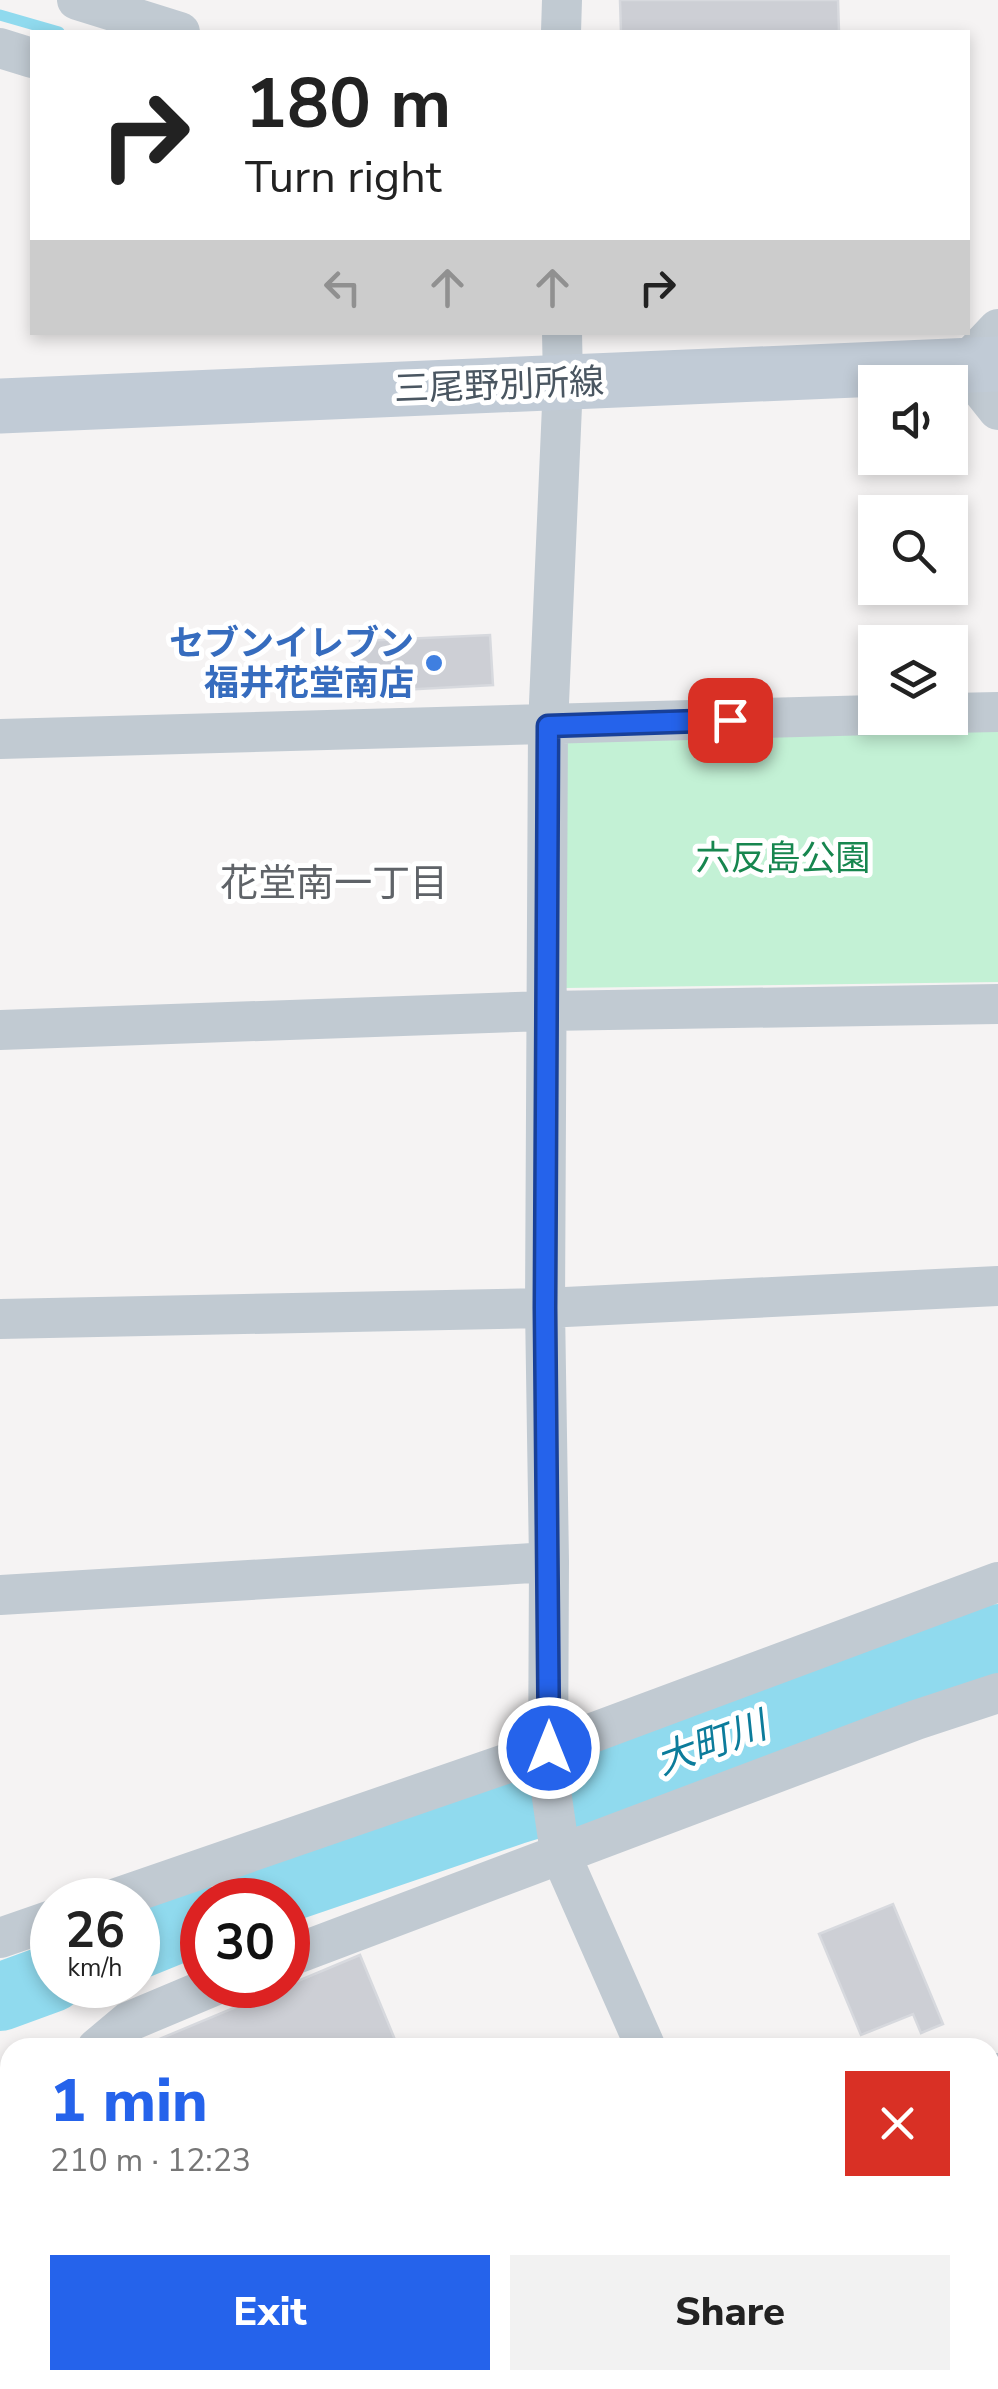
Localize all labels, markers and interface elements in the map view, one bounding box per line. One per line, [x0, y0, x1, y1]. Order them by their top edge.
text: 180 m [245, 56, 451, 152]
icon: right [80, 70, 210, 200]
text: Turn right [245, 147, 442, 208]
icon: left [315, 260, 370, 315]
icon: ahead [420, 260, 475, 315]
icon: ahead [525, 260, 580, 315]
icon: right [630, 260, 685, 315]
street label: 三尾野別所線 [393, 358, 605, 413]
map controls [858, 365, 968, 735]
button: sound [858, 365, 968, 475]
button: search [858, 495, 968, 605]
place label: セブンイレブン 福井花堂南店 [169, 620, 414, 707]
button: layers [858, 625, 968, 735]
marker: セブンイレブン 福井花堂南店 [423, 652, 445, 674]
pin [688, 678, 773, 763]
icon: arrive [703, 693, 758, 748]
park label: 六反島公園 [695, 835, 871, 882]
district label: 花堂南一丁目 [220, 858, 448, 909]
position arrow [497, 1696, 601, 1800]
water label: 大町川 [649, 1699, 777, 1787]
speed limit sign: 30 [180, 1878, 310, 2008]
text: 26 [65, 1896, 125, 1965]
text: km/h [67, 1951, 123, 1985]
text: 1 min [50, 2060, 208, 2142]
button: close [845, 2071, 950, 2176]
text: 210 m · 12:23 [50, 2139, 251, 2182]
button: Exit [50, 2255, 490, 2370]
button: Share [510, 2255, 950, 2370]

